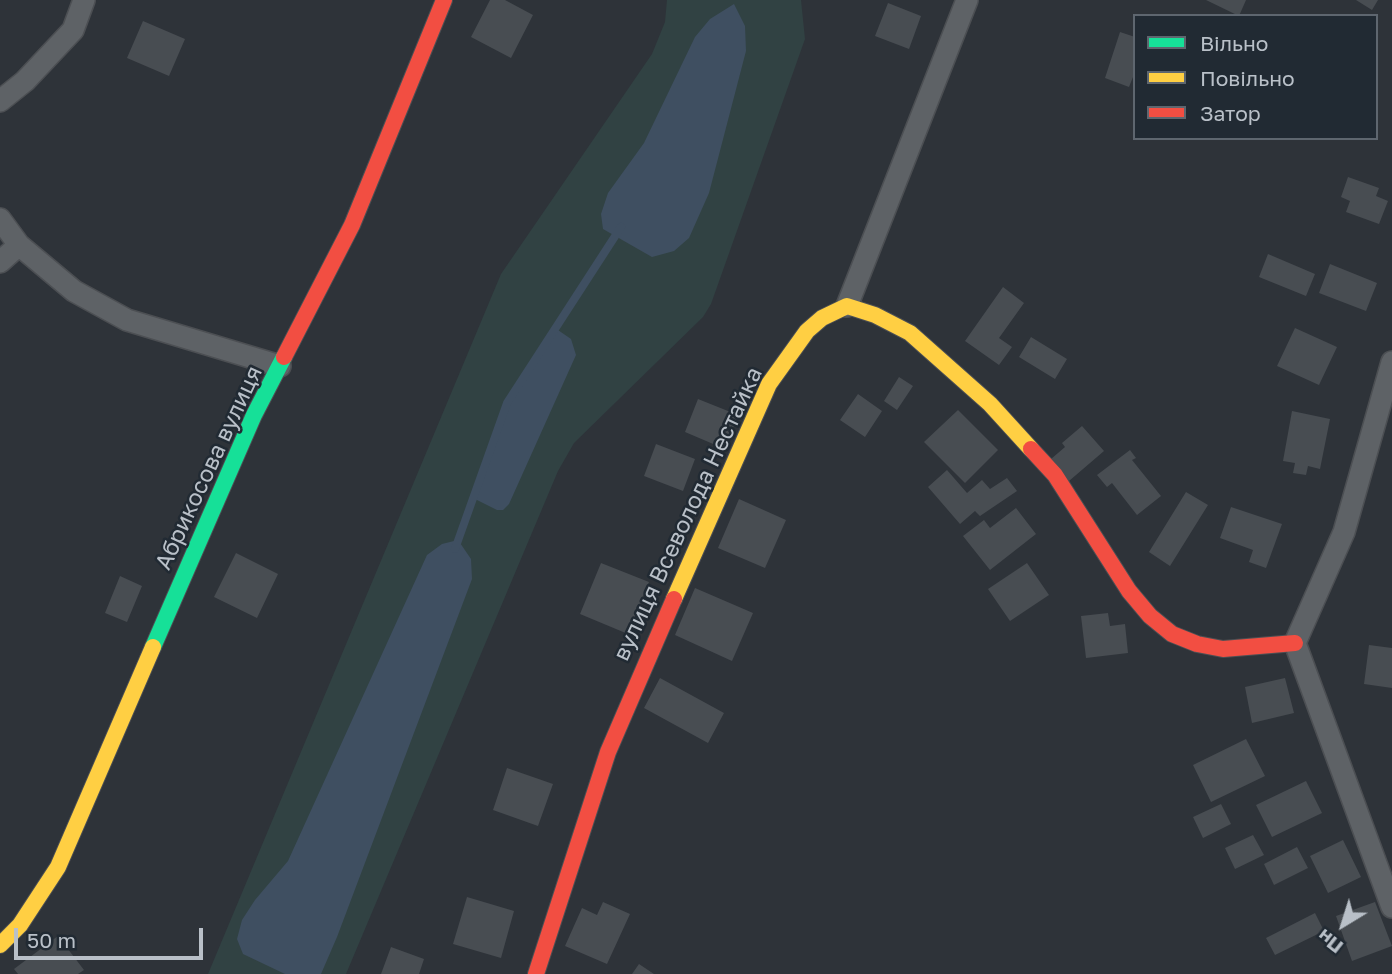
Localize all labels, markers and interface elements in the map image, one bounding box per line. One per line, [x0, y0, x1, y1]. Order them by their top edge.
legend [1133, 14, 1378, 140]
text: Вільно [1200, 30, 1268, 56]
text: Повільно [1200, 65, 1295, 91]
text: Затор [1200, 100, 1261, 126]
street label: Абрикосова вулиця [150, 362, 268, 574]
street label: вулиця Всеволода Нестайка [608, 363, 768, 665]
north arrow [1308, 890, 1378, 960]
scale bar [18, 914, 206, 958]
text: Пн [1313, 925, 1347, 959]
text: 50 m [27, 927, 76, 953]

